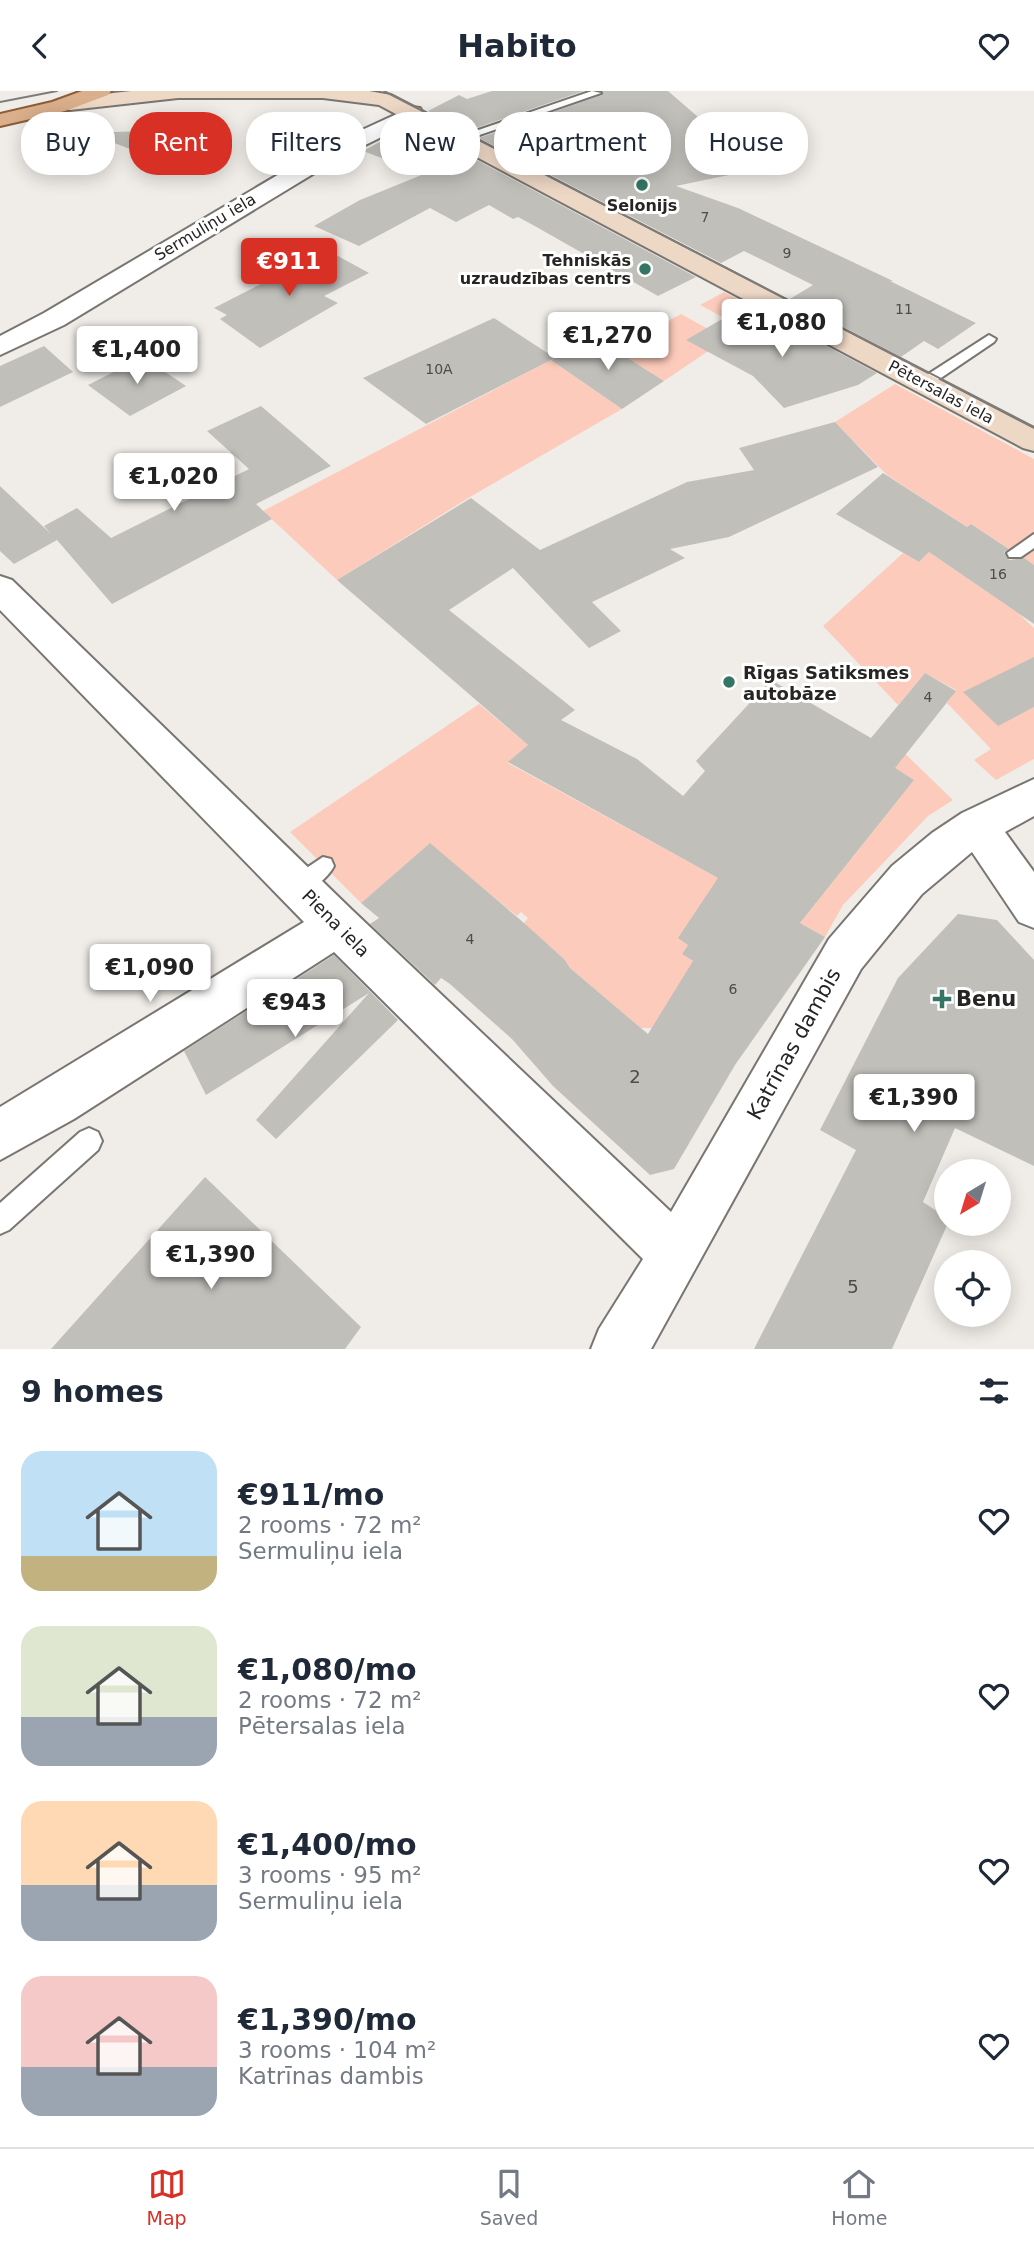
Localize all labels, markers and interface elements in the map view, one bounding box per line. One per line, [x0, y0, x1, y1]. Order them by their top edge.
icon: back [21, 27, 59, 65]
text: Habito [457, 27, 577, 65]
icon: heart [975, 27, 1013, 65]
chip: Buy [21, 112, 115, 175]
chip: Rent [129, 112, 232, 175]
chip: Filters [246, 112, 366, 175]
chip: New [380, 112, 480, 175]
chip: Apartment [494, 112, 671, 175]
chip: House [685, 112, 808, 175]
marker: Selonijs [634, 177, 650, 193]
street label: Sermuliņu iela [151, 189, 259, 265]
place label: Selonijs [607, 196, 677, 215]
house number: 7 [701, 209, 709, 225]
pin: €911 [248, 239, 330, 298]
house number: 9 [783, 245, 791, 261]
text: €911 [257, 248, 321, 274]
place label: Tehniskās uzraudzības centrs [460, 251, 631, 288]
marker: Tehniskās uzraudzības centrs [637, 261, 653, 277]
pin: €1,080 [725, 299, 839, 359]
house number: 11 [895, 301, 913, 317]
text: €1,080 [738, 309, 826, 335]
pin: €1,270 [551, 313, 665, 372]
text: €1,270 [564, 322, 652, 348]
pin: €1,400 [80, 327, 194, 386]
text: €1,400 [93, 336, 181, 362]
street label: Pētersalas iela [885, 356, 997, 428]
house number: 10A [425, 361, 453, 377]
pin: €1,020 [117, 453, 231, 513]
text: €1,020 [130, 463, 218, 489]
house number: 16 [989, 566, 1007, 582]
place label: Rīgas Satiksmes autobāze [743, 662, 909, 704]
marker: Rīgas Satiksmes autobāze [721, 674, 737, 690]
house number: 4 [924, 689, 933, 705]
street label: Piena iela [298, 885, 374, 961]
house number: 4 [466, 931, 475, 947]
pin: €1,090 [93, 944, 207, 1004]
text: €1,090 [106, 954, 194, 980]
street label: Katrīnas dambis [742, 964, 846, 1124]
pin: €943 [254, 979, 336, 1039]
house number: 6 [729, 981, 738, 997]
place label: Benu [956, 987, 1016, 1011]
text: €943 [263, 989, 327, 1015]
marker: Benu [934, 991, 950, 1007]
house number: 2 [629, 1066, 641, 1087]
pin: €1,390 [857, 1075, 971, 1134]
text: €1,390 [870, 1084, 958, 1110]
north arrow [934, 1159, 1012, 1235]
map controls [934, 1159, 1011, 1327]
pin: €1,390 [154, 1231, 268, 1291]
text: €1,390 [167, 1241, 255, 1267]
button: locate [934, 1250, 1011, 1327]
house number: 5 [847, 1276, 859, 1297]
icon: filters [975, 1372, 1013, 1410]
text: 9 homes [21, 1374, 164, 1409]
text: €911/mo [238, 1477, 384, 1512]
icon: home [77, 1479, 161, 1563]
icon: heart [975, 1502, 1013, 1540]
text: 2 rooms · 72 m² [238, 1512, 422, 1538]
text: Sermuliņu iela [238, 1538, 403, 1564]
text: €1,080/mo [238, 1652, 417, 1687]
icon: home [77, 1654, 161, 1738]
icon: heart [975, 1677, 1013, 1715]
text: 2 rooms · 72 m² [238, 1687, 422, 1713]
text: Pētersalas iela [238, 1713, 406, 1739]
text: €1,400/mo [238, 1827, 417, 1862]
icon: home [77, 1829, 161, 1913]
icon: heart [975, 1852, 1013, 1890]
text: 3 rooms · 95 m² [238, 1862, 422, 1888]
text: Sermuliņu iela [238, 1888, 403, 1914]
text: €1,390/mo [238, 2002, 417, 2037]
icon: home [77, 2004, 161, 2088]
icon: heart [975, 2027, 1013, 2065]
text: 3 rooms · 104 m² [238, 2037, 436, 2063]
text: Katrīnas dambis [238, 2063, 424, 2089]
tab: Map [147, 2165, 187, 2229]
tab: Saved [480, 2165, 538, 2229]
tab: Home [831, 2165, 887, 2229]

